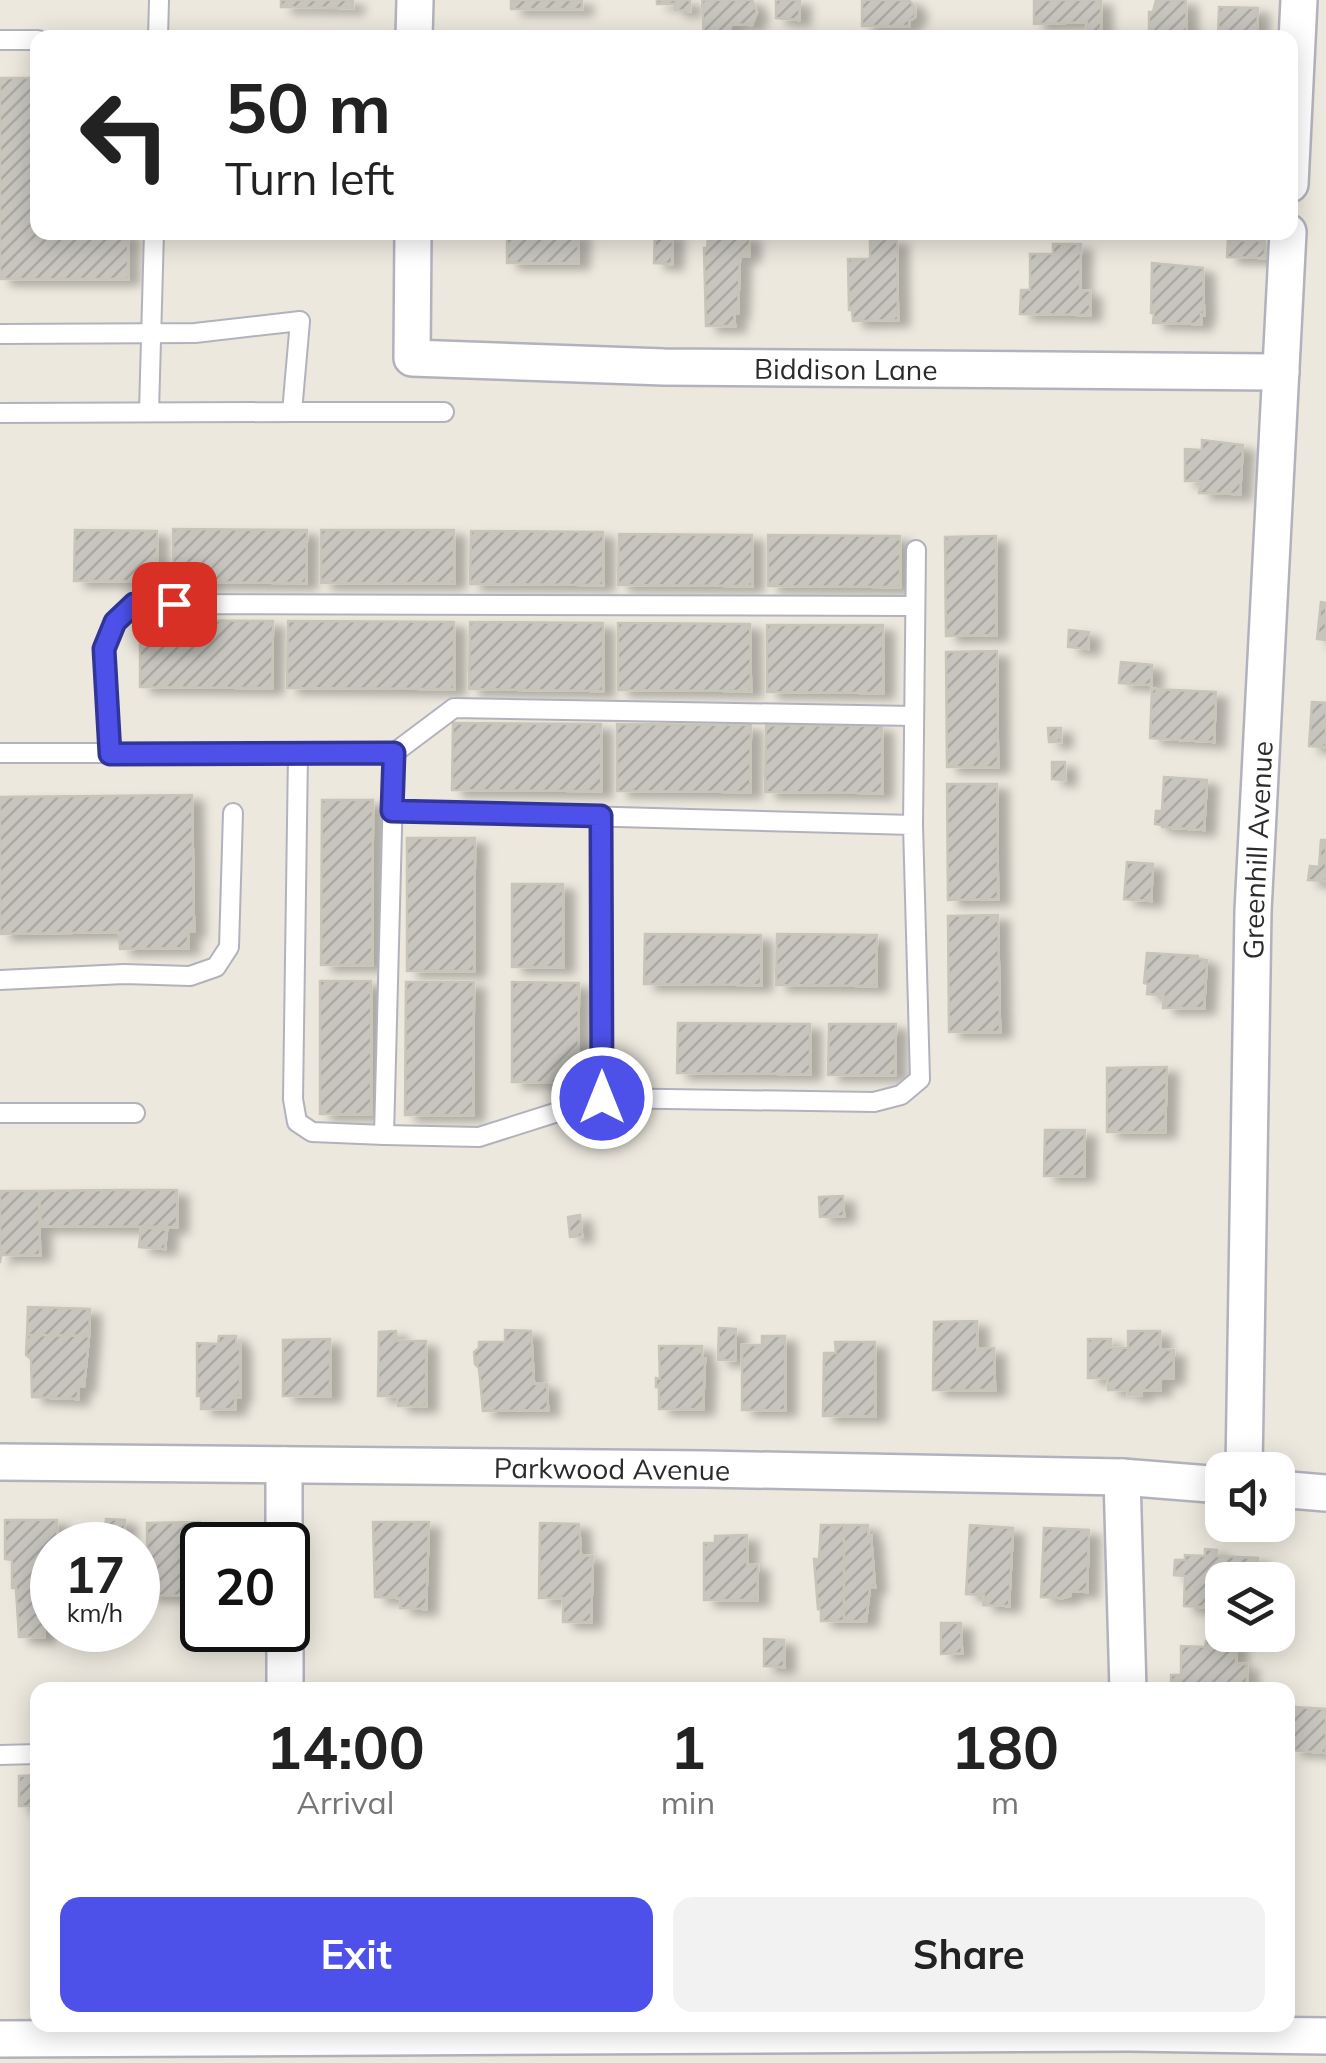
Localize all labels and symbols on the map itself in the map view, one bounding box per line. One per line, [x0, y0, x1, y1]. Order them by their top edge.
street label: Biddison Lane [754, 350, 938, 387]
pin [132, 562, 217, 647]
street label: Greenhill Avenue [1235, 740, 1279, 960]
position arrow [550, 1046, 654, 1150]
street label: Parkwood Avenue [494, 1449, 730, 1487]
speed limit sign: 20 [180, 1522, 310, 1652]

